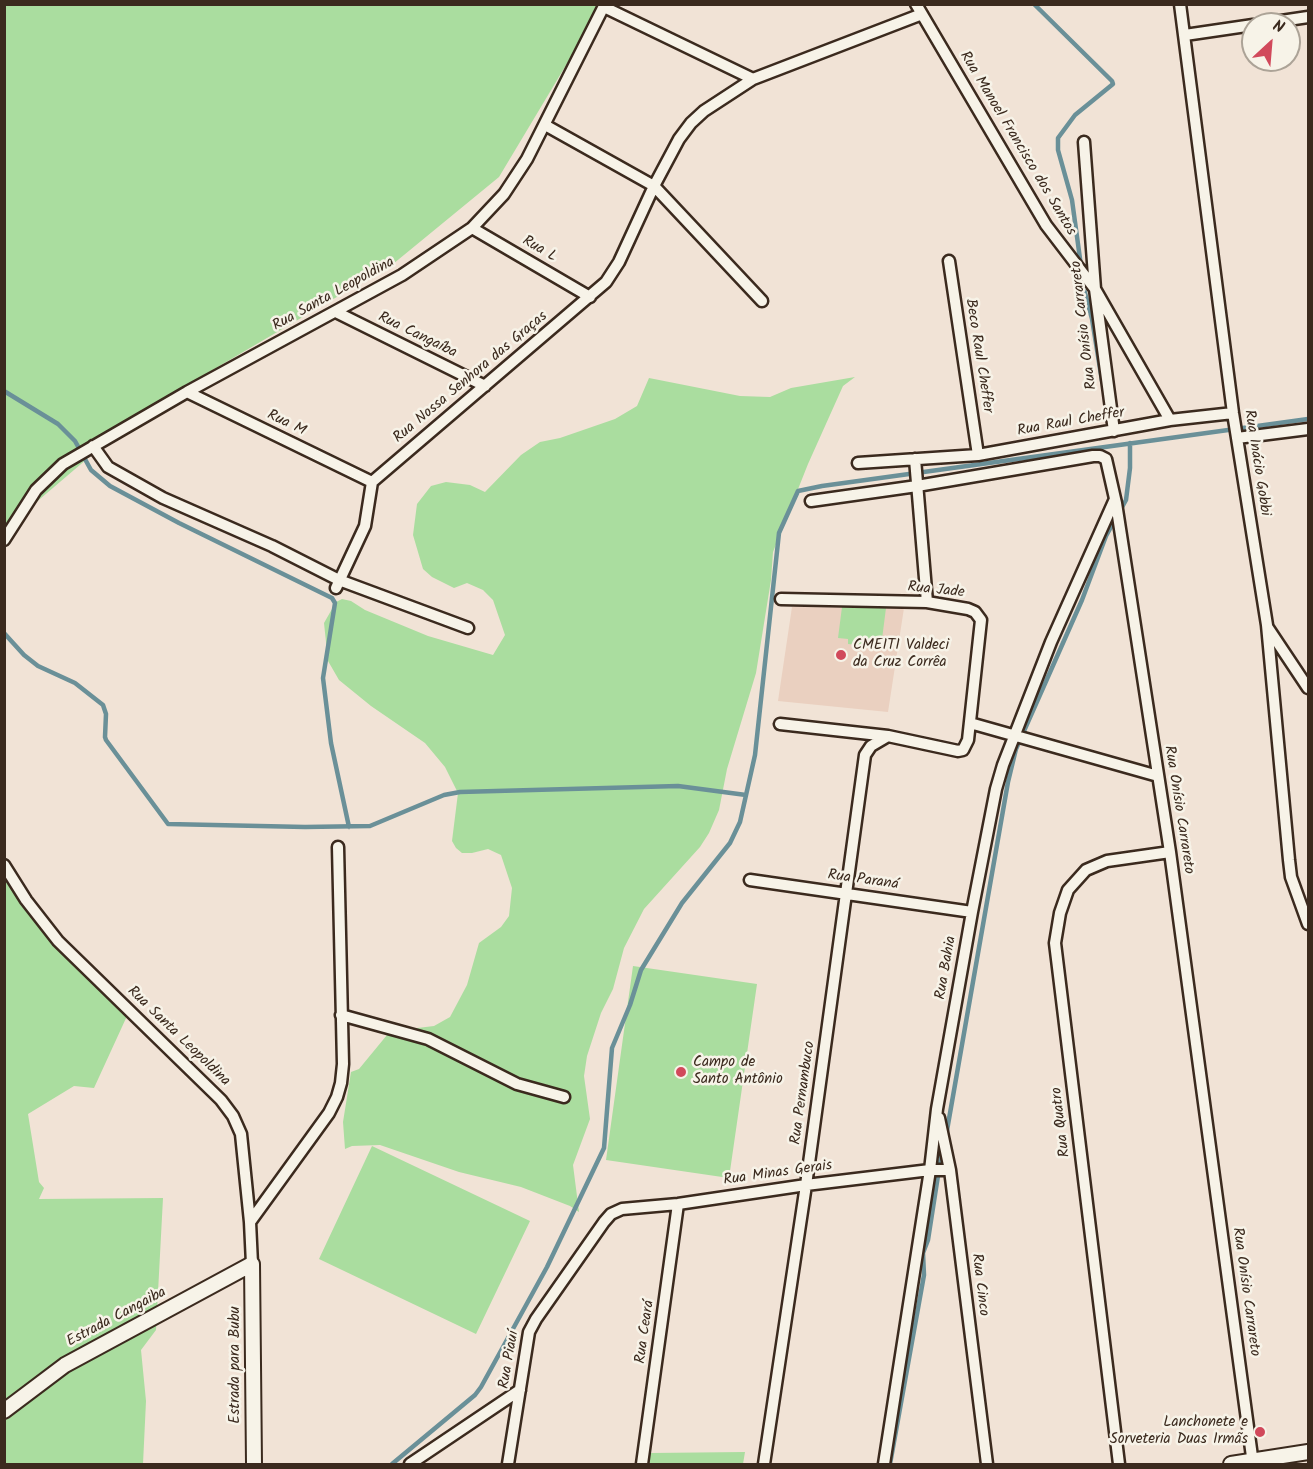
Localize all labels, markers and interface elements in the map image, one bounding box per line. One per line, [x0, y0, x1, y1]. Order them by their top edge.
north arrow [1241, 12, 1301, 72]
text: N [1268, 14, 1288, 41]
street label: Rua Manoel Francisco dos Santos [955, 49, 1079, 239]
street label: Rua L [518, 233, 560, 267]
street label: Rua Santa Leopoldina [270, 254, 398, 336]
street label: Rua Onísio Carrareto [1068, 259, 1102, 391]
street label: Beco Raul Cheffer [960, 298, 996, 414]
street label: Rua Nossa Senhora das Graças [390, 308, 552, 448]
street label: Rua Cangaíba [375, 309, 459, 363]
street label: Rua Raul Cheffer [1016, 405, 1126, 441]
street label: Rua M [264, 407, 308, 441]
street label: Rua Inácio Gobbi [1239, 409, 1273, 517]
street label: Rua Jade [907, 579, 965, 603]
place label: CMEITI Valdeci da Cruz Corrêa [853, 637, 949, 672]
marker: CMEITI Valdeci da Cruz Corrêa [834, 648, 848, 662]
street label: Rua Onísio Carrareto [1159, 744, 1197, 876]
street label: Rua Paraná [826, 867, 900, 895]
street label: Rua Bahia [933, 935, 961, 1001]
street label: Rua Santa Leopoldina [123, 983, 233, 1091]
street label: Rua Pernambuco [788, 1040, 820, 1146]
place label: Campo de Santo Antônio [693, 1054, 783, 1089]
marker: Campo de Santo Antônio [674, 1065, 688, 1079]
street label: Rua Quatro [1049, 1086, 1075, 1158]
street label: Rua Minas Gerais [722, 1157, 834, 1191]
street label: Rua Onísio Carrareto [1227, 1226, 1263, 1358]
street label: Rua Cinco [966, 1253, 992, 1317]
street label: Estrada Cangaiba [64, 1284, 170, 1352]
street label: Rua Ceará [633, 1299, 659, 1365]
street label: Estrada para Bubu [227, 1306, 245, 1424]
street label: Rua Piauí [496, 1330, 524, 1390]
place label: Lanchonete e Sorveteria Duas Irmãs [1110, 1414, 1248, 1449]
marker: Lanchonete e Sorveteria Duas Irmãs [1253, 1425, 1267, 1439]

